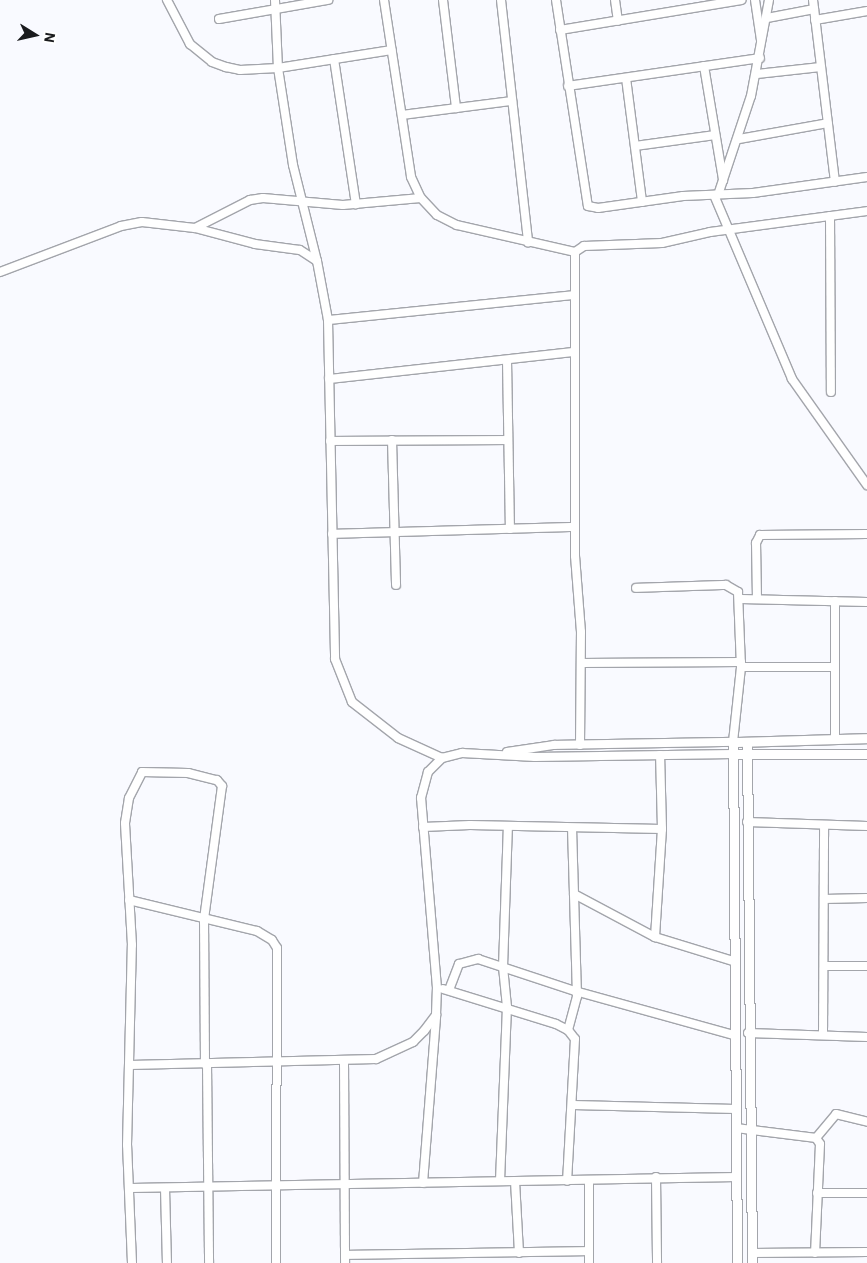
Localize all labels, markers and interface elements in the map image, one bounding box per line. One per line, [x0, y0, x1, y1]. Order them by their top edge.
north arrow [10, 10, 60, 60]
text: N [40, 31, 60, 44]

